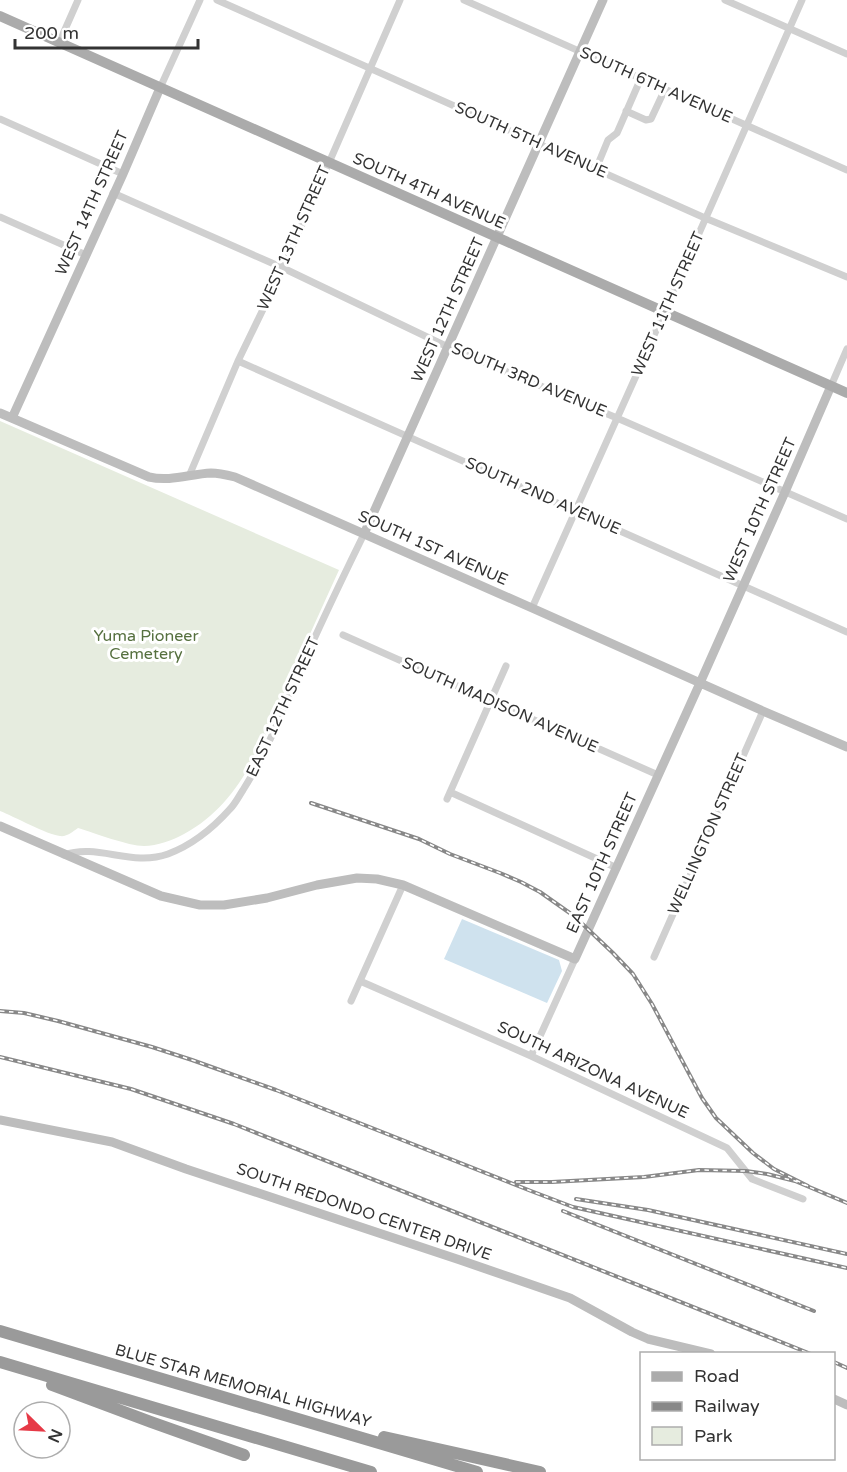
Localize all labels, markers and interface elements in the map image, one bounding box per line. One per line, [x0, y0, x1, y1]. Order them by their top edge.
scale bar [15, 12, 198, 50]
text: 200 m [24, 22, 79, 44]
street label: SOUTH 6TH AVENUE [577, 42, 735, 128]
street label: SOUTH 5TH AVENUE [452, 97, 610, 183]
street label: WEST 14TH STREET [51, 127, 133, 278]
street label: SOUTH 4TH AVENUE [350, 148, 508, 234]
street label: WEST 13TH STREET [253, 162, 335, 313]
street label: WEST 11TH STREET [627, 228, 709, 379]
street label: WEST 12TH STREET [407, 234, 489, 385]
street label: SOUTH 3RD AVENUE [449, 338, 609, 422]
street label: WEST 10TH STREET [719, 434, 801, 585]
street label: SOUTH 2ND AVENUE [462, 453, 624, 539]
street label: SOUTH 1ST AVENUE [355, 506, 511, 590]
park label: Yuma Pioneer Cemetery [93, 626, 199, 664]
street label: EAST 12TH STREET [242, 634, 324, 780]
street label: SOUTH MADISON AVENUE [399, 653, 601, 757]
street label: WELLINGTON STREET [663, 750, 753, 918]
street label: EAST 10TH STREET [562, 789, 642, 936]
street label: SOUTH ARIZONA AVENUE [494, 1017, 692, 1123]
street label: SOUTH REDONDO CENTER DRIVE [234, 1159, 494, 1265]
street label: BLUE STAR MEMORIAL HIGHWAY [113, 1340, 373, 1432]
legend [640, 1352, 835, 1460]
text: Road [694, 1365, 739, 1387]
text: Railway [694, 1395, 760, 1417]
north arrow [12, 1400, 72, 1460]
text: Park [694, 1425, 733, 1447]
text: N [43, 1426, 67, 1446]

